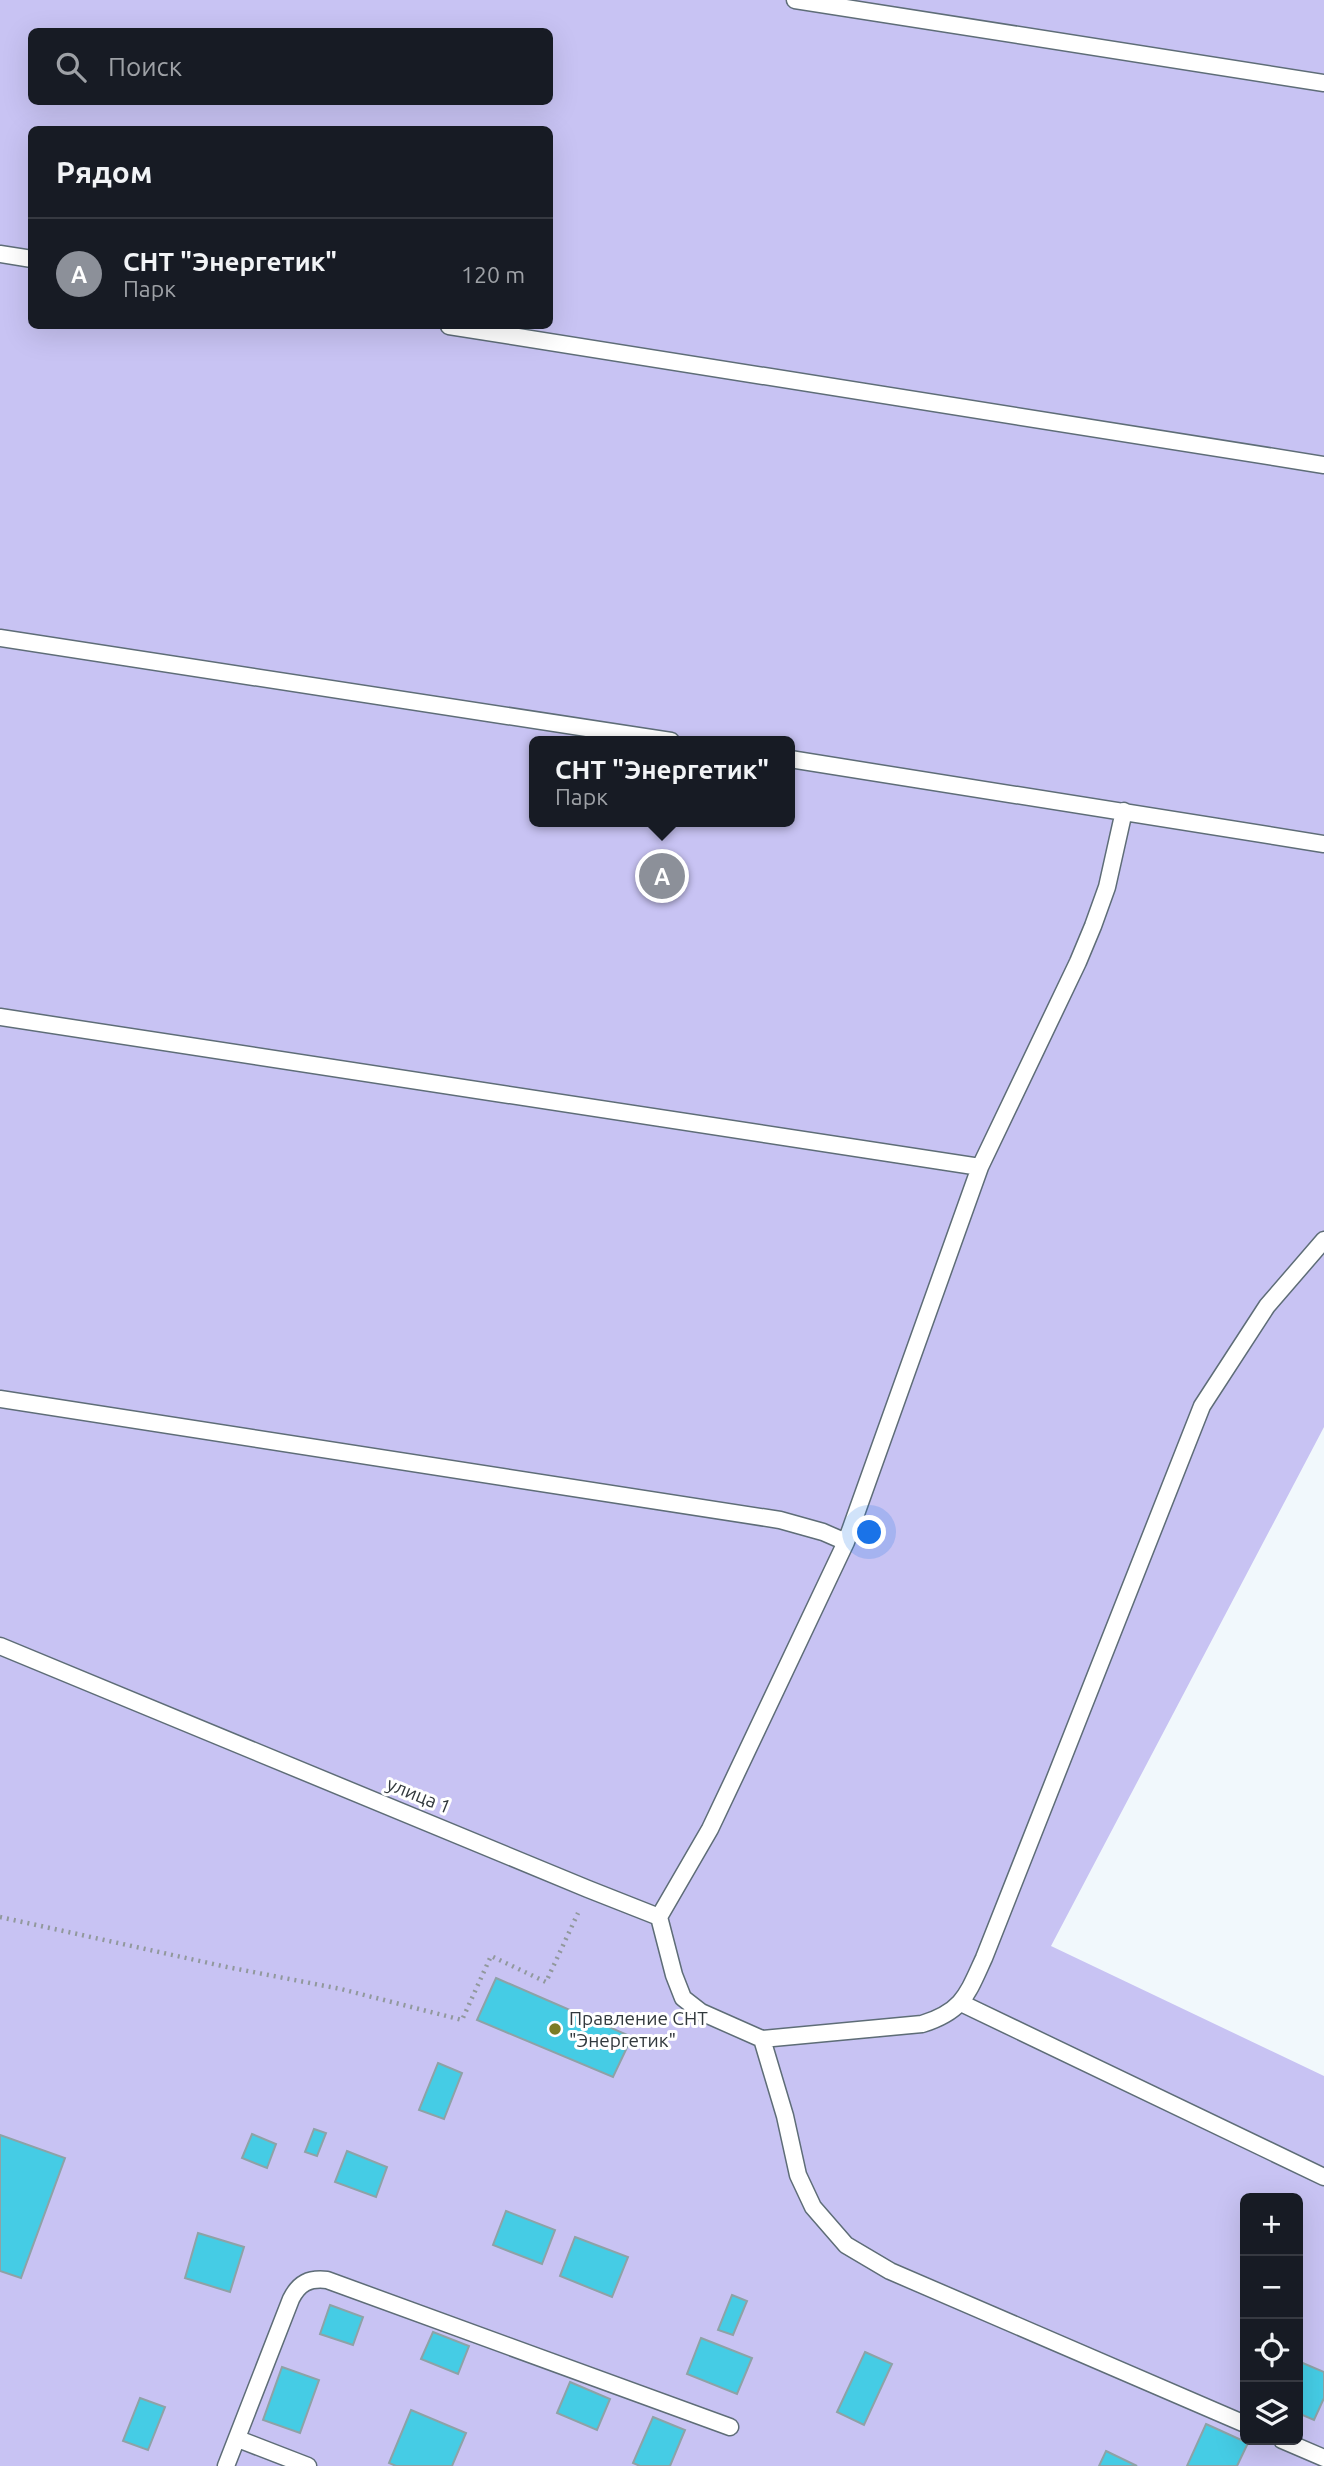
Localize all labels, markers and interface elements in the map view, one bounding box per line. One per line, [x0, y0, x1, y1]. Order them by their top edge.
search box [28, 28, 553, 105]
icon: search [52, 48, 90, 86]
text: Поиск [108, 52, 182, 81]
text: Рядом [56, 155, 152, 189]
text: СНТ "Энергетик" [123, 247, 337, 276]
text: A [71, 262, 87, 287]
text: 120 m [461, 262, 525, 287]
text: Парк [123, 276, 176, 301]
popup [529, 736, 795, 827]
text: СНТ "Энергетик" [555, 755, 769, 784]
text: Парк [555, 784, 608, 809]
pin: A [639, 850, 685, 902]
your location [852, 1515, 886, 1549]
street label: улица 1 [384, 1772, 454, 1818]
place label: Правление СНТ "Энергетик" [569, 2007, 708, 2051]
marker: Правление СНТ "Энергетик" [547, 2021, 563, 2037]
map controls [1240, 2193, 1303, 2445]
button: + [1240, 2193, 1303, 2256]
button: − [1240, 2256, 1303, 2319]
button: locate [1240, 2319, 1303, 2382]
button: layers [1240, 2382, 1303, 2445]

